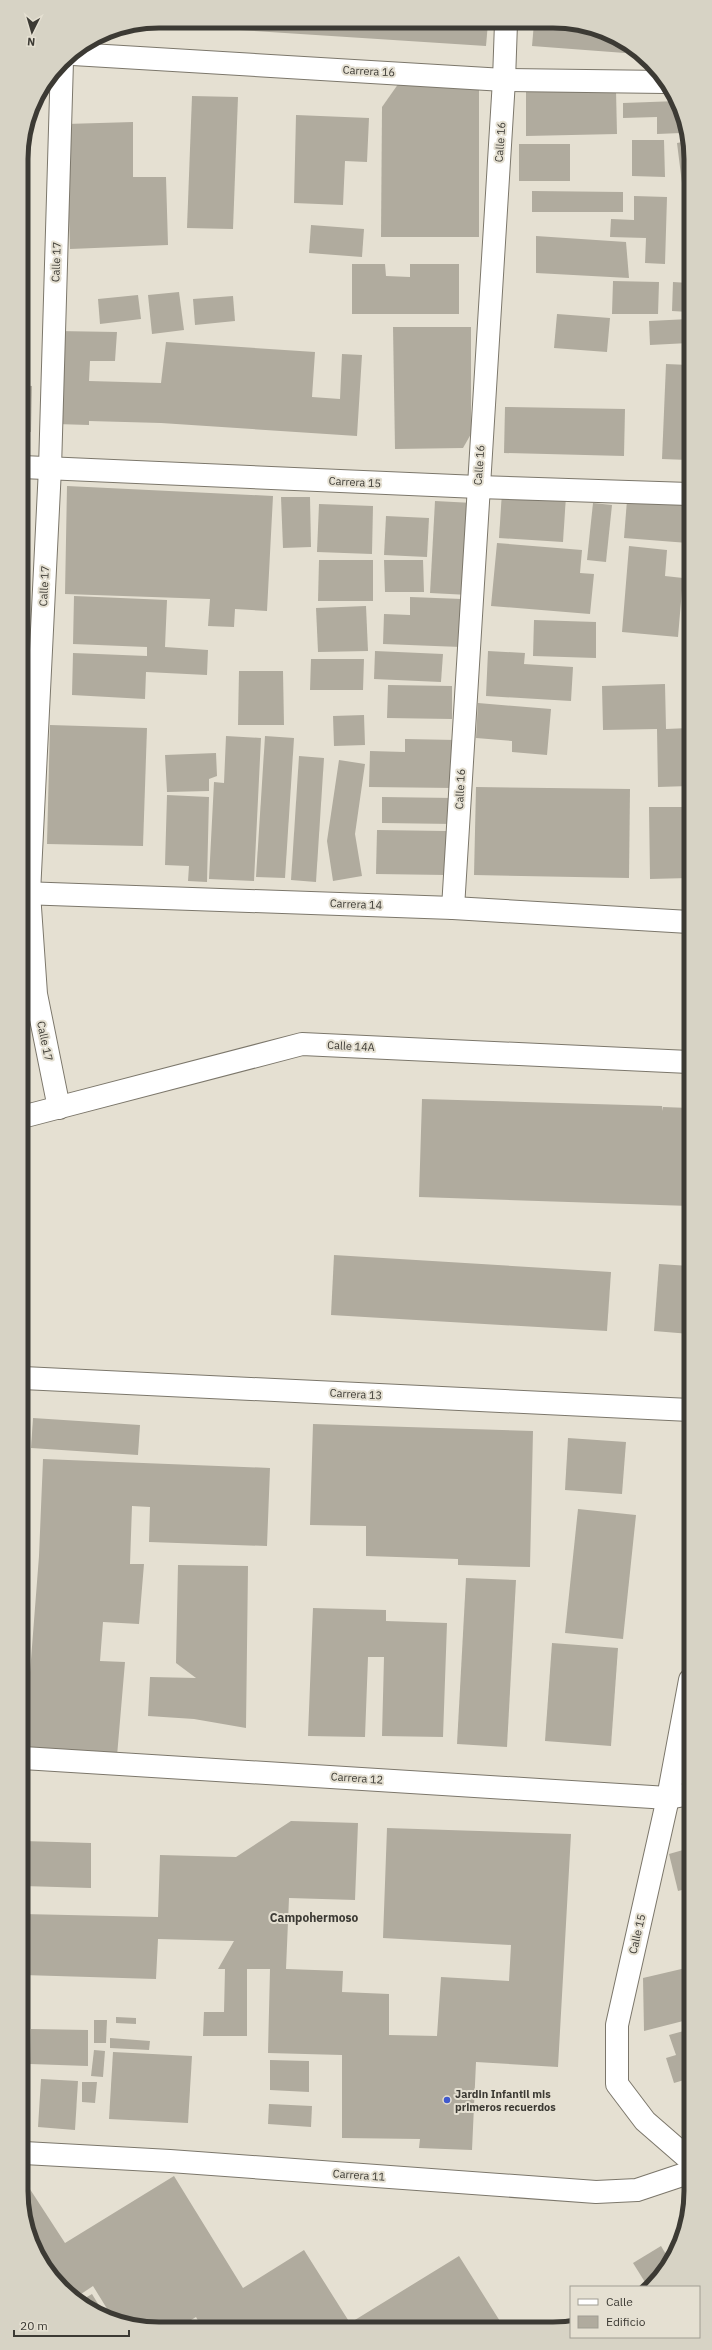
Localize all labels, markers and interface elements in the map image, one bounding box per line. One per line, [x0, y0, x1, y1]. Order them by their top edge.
north arrow [12, 12, 52, 52]
text: N [27, 35, 36, 49]
street label: Carrera 16 [342, 63, 396, 79]
street label: Calle 16 [492, 121, 508, 163]
street label: Calle 17 [48, 242, 64, 282]
street label: Calle 16 [471, 444, 487, 486]
street label: Carrera 15 [328, 474, 382, 490]
street label: Calle 17 [36, 565, 52, 607]
street label: Calle 16 [452, 768, 468, 810]
street label: Carrera 14 [330, 896, 383, 912]
street label: Calle 17 [34, 1020, 56, 1062]
street label: Calle 14A [327, 1038, 375, 1054]
street label: Carrera 13 [329, 1386, 383, 1402]
street label: Carrera 12 [330, 1769, 384, 1787]
district label: Campohermoso [270, 1910, 358, 1925]
street label: Calle 15 [626, 1913, 648, 1955]
place label: Jardin Infantil mis primeros recuerdos [455, 2087, 556, 2114]
marker: Jardin Infantil mis primeros recuerdos [442, 2095, 452, 2105]
street label: Carrera 11 [332, 2166, 386, 2184]
legend [570, 2286, 700, 2338]
text: Calle [606, 2294, 633, 2309]
scale bar [14, 2312, 129, 2338]
text: Edificio [606, 2314, 646, 2329]
text: 20 m [20, 2318, 48, 2333]

